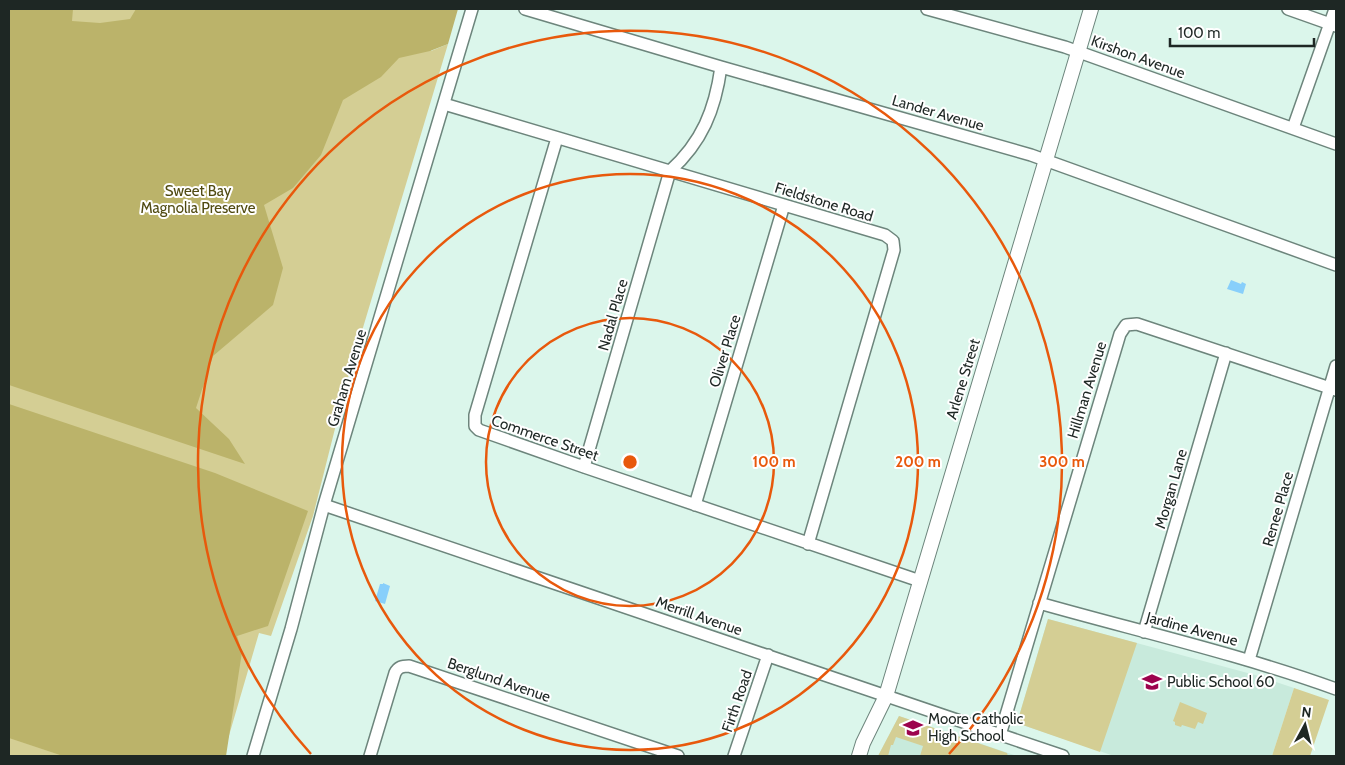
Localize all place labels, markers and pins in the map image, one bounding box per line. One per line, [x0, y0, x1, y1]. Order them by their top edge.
centre of rings [621, 453, 639, 471]
school or university icon: Public School 60 [1141, 671, 1163, 693]
place label: Public School 60 [1167, 673, 1275, 691]
place label: Moore Catholic High School [928, 710, 1024, 745]
school or university icon: Moore Catholic High School [902, 717, 924, 739]

